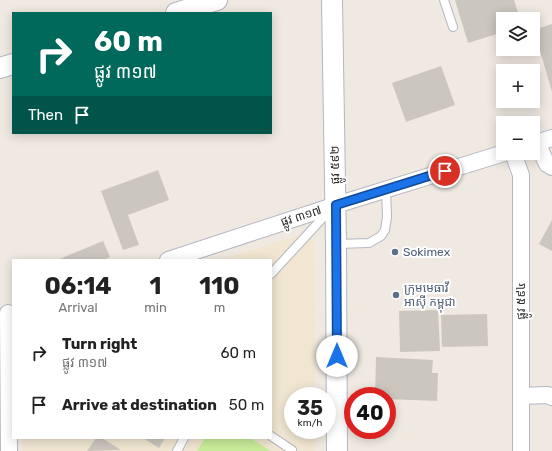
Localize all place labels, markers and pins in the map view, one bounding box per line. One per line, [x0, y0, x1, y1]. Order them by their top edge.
pin [428, 154, 462, 188]
place label: Sokimex [403, 245, 451, 259]
marker: Sokimex [390, 247, 400, 257]
place label: ក្រុមមេធាវី អាស៊ី កម្ពុជា [404, 281, 456, 313]
marker: ក្រុមមេធាវី អាស៊ី កម្ពុជា [391, 290, 401, 300]

